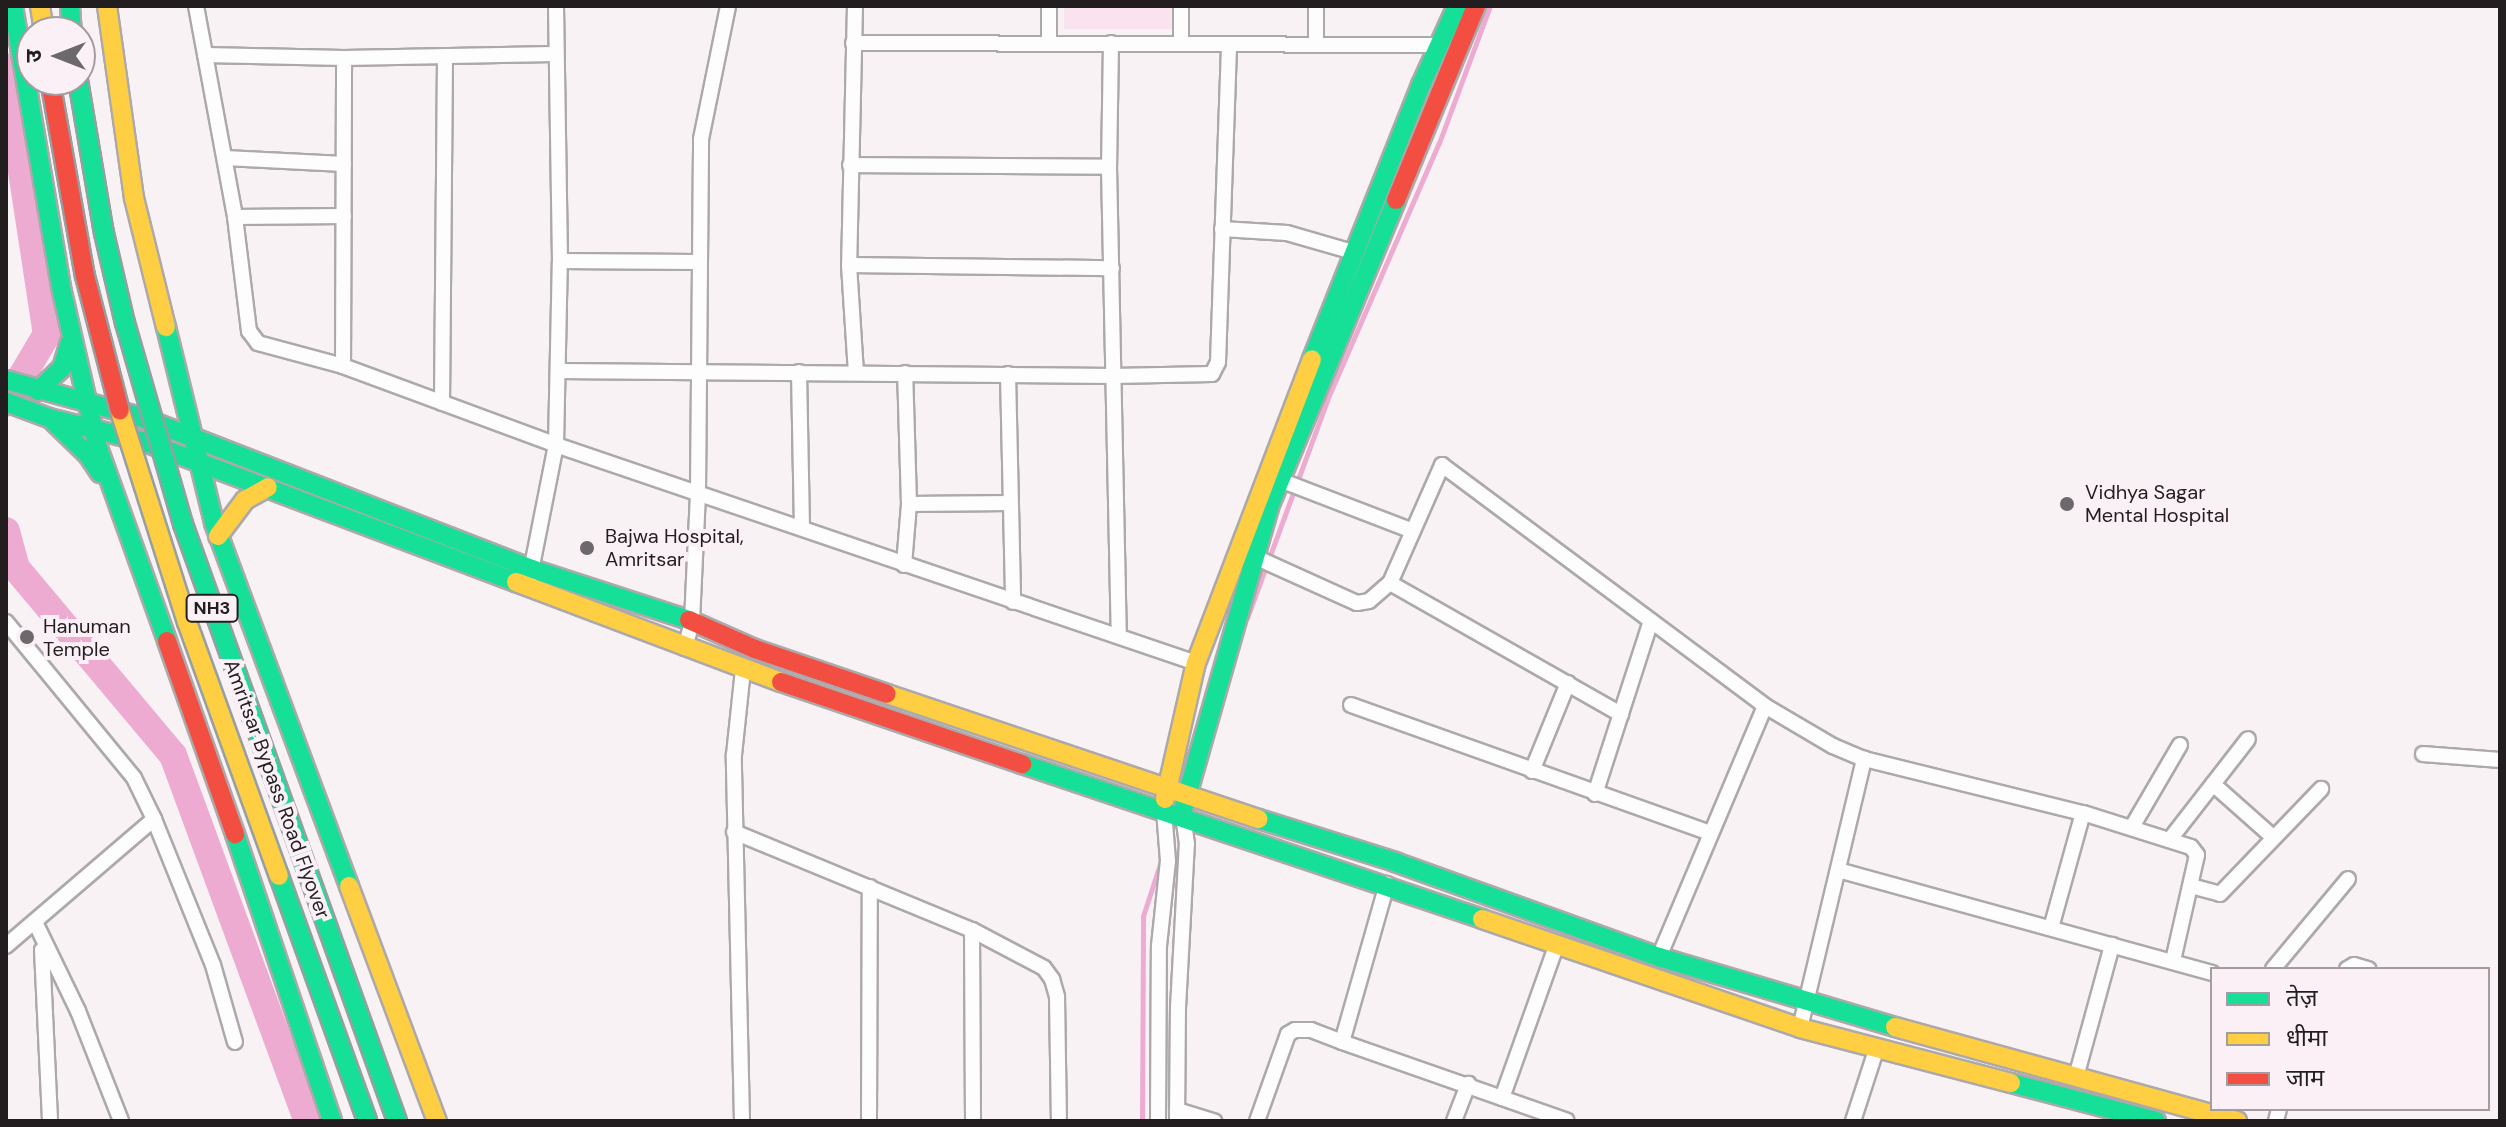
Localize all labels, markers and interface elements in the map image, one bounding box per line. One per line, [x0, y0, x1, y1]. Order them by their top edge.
north arrow [16, 16, 96, 96]
text: उ [19, 50, 48, 62]
place label: Vidhya Sagar Mental Hospital [2085, 480, 2229, 527]
marker: Vidhya Sagar Mental Hospital [2056, 493, 2078, 515]
place label: Bajwa Hospital, Amritsar [605, 524, 744, 571]
marker: Bajwa Hospital, Amritsar [576, 537, 598, 559]
road number: NH3 [184, 594, 240, 622]
place label: Hanuman Temple [43, 614, 131, 661]
marker: Hanuman Temple [18, 628, 36, 646]
street label: Amritsar Bypass Road Flyover [219, 656, 335, 922]
legend [2210, 967, 2490, 1111]
text: तेज़ [2286, 982, 2318, 1013]
text: धीमा [2286, 1022, 2328, 1053]
text: जाम [2286, 1062, 2324, 1093]

